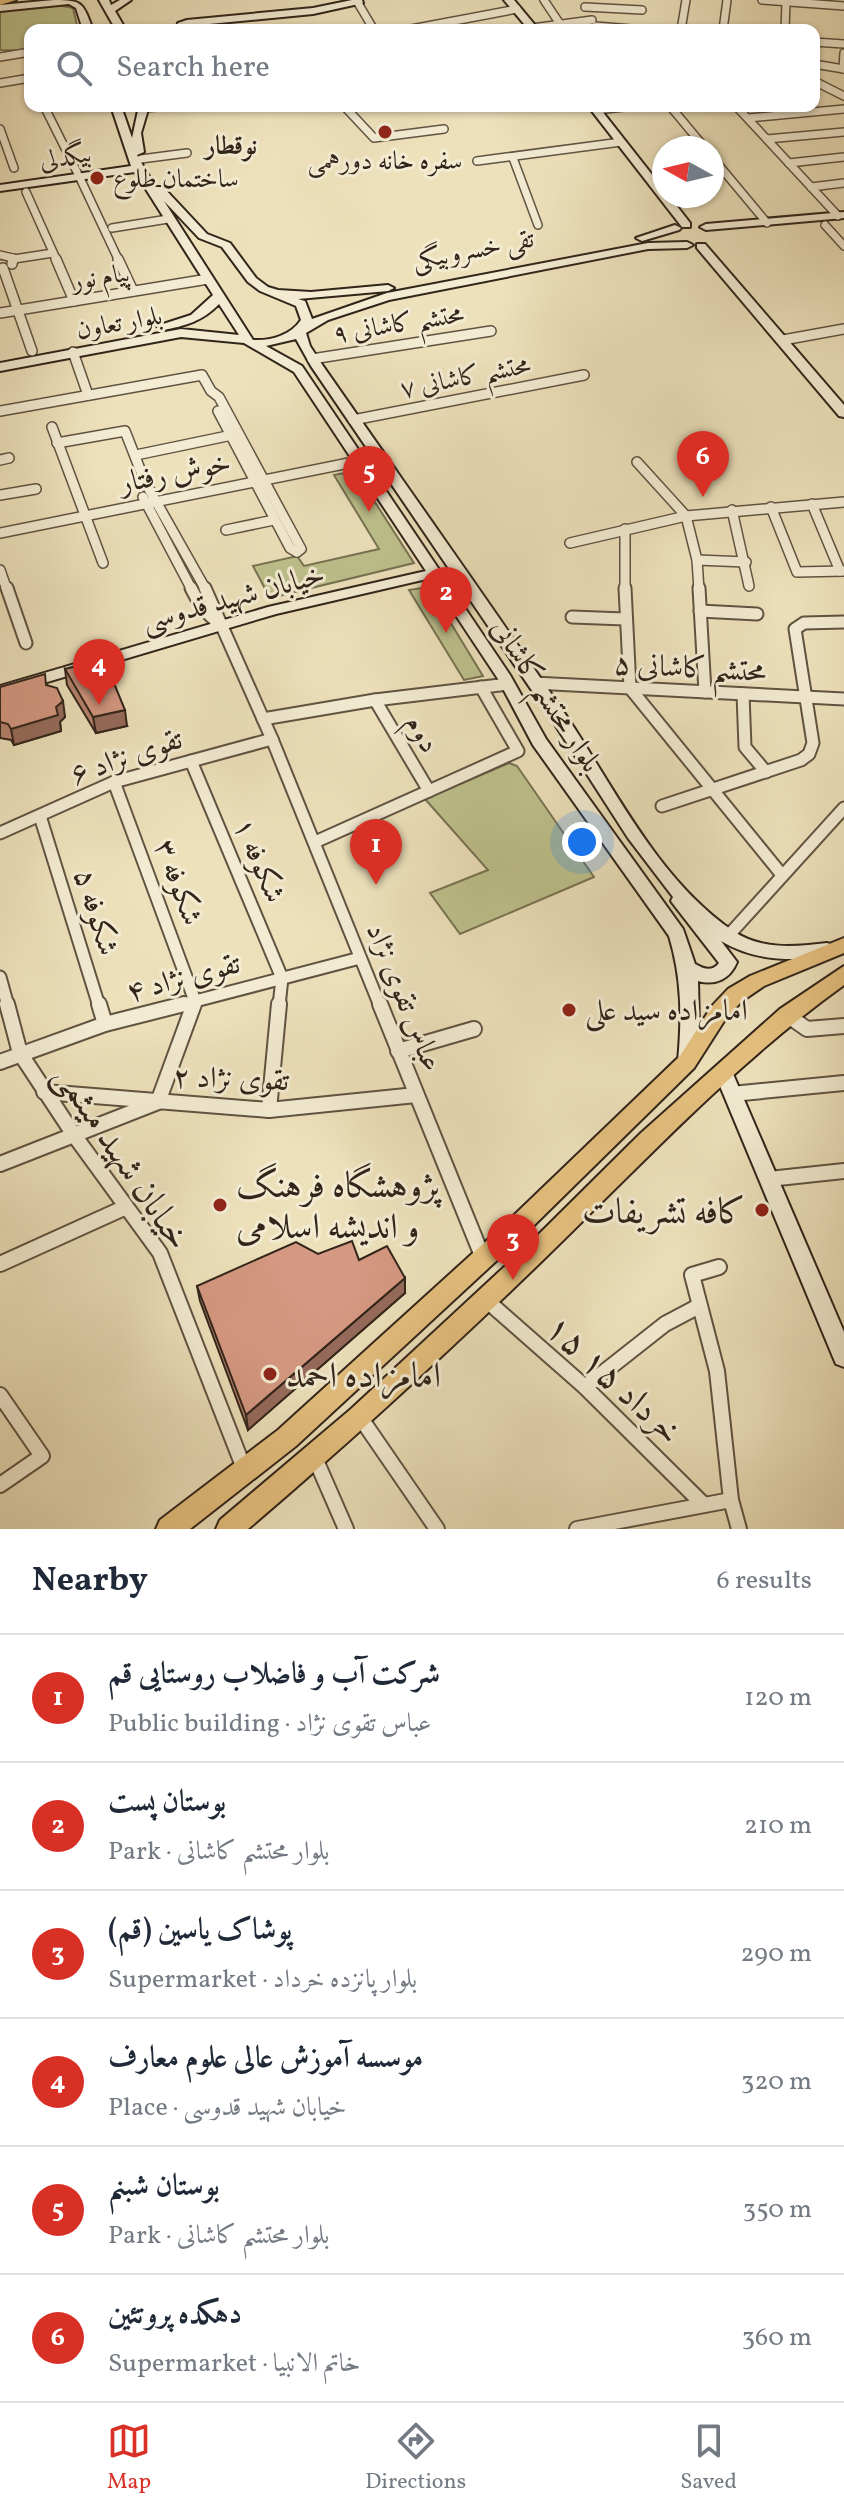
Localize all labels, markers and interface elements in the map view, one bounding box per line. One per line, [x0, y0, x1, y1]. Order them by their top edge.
search box [24, 24, 820, 112]
icon: search [52, 46, 96, 90]
text: Search here [116, 47, 270, 89]
marker: سفره خانه دورهمی [376, 123, 394, 141]
district label: نوقطار [202, 129, 257, 165]
street label: بیگدلی [37, 136, 94, 180]
north arrow [652, 136, 724, 208]
place label: سفره خانه دورهمی [307, 144, 463, 180]
place label: ساختمان طلوع [113, 162, 239, 200]
marker: ساختمان طلوع [88, 169, 106, 187]
street label: تقی خسروبیگی [409, 221, 538, 280]
street label: پیام نور [66, 256, 134, 304]
street label: محتشم کاشانی ۹ [330, 297, 468, 359]
street label: بلوار تعاون [74, 299, 165, 349]
street label: محتشم کاشانی ۷ [397, 348, 535, 414]
pin: 6 [677, 431, 729, 497]
street label: خوش رفتار [113, 443, 235, 506]
pin: 5 [343, 446, 395, 512]
street label: خیابان شهید قدوسی [137, 554, 330, 644]
pin: 2 [420, 567, 472, 633]
street label: بلوار محتشم کاشانی [475, 611, 611, 785]
pin: 4 [73, 639, 125, 705]
street label: محتشم کاشانی ۵ [612, 644, 767, 700]
street label: دوم [391, 706, 449, 763]
street label: تقوی نژاد ۶ [65, 719, 189, 797]
street label: شکوفه ۱ [221, 812, 295, 910]
pin: 1 [350, 819, 402, 885]
your location [562, 822, 602, 862]
street label: شکوفه ۳ [142, 834, 212, 932]
street label: شکوفه ۵ [62, 864, 128, 961]
street label: عباس تقوی نژاد [354, 917, 452, 1078]
street label: تقوی نژاد ۴ [122, 944, 245, 1014]
place label: امامزاده سید علی [585, 991, 748, 1033]
marker: امامزاده سید علی [560, 1001, 578, 1019]
street label: خیابان شهید میثمی [40, 1055, 201, 1261]
street label: تقوی نژاد ۲ [172, 1057, 290, 1103]
place label: پژوهشگاه فرهنگ و اندیشه اسلامی [236, 1162, 443, 1254]
place label: کافه تشریفات [582, 1189, 746, 1239]
marker: پژوهشگاه فرهنگ و اندیشه اسلامی [211, 1196, 229, 1214]
marker: کافه تشریفات [753, 1201, 771, 1219]
pin: 3 [487, 1214, 539, 1280]
street label: ۱۵ خرداد ۱۵ [533, 1305, 692, 1457]
place label: امامزاده احمد [286, 1353, 441, 1403]
marker: امامزاده احمد [261, 1365, 279, 1383]
text: Nearby [32, 1558, 148, 1605]
text: 6 results [717, 1563, 812, 1599]
text: شرکت آب و فاضلاب روستایی قم [108, 1654, 440, 1696]
text: 1 [53, 1680, 63, 1716]
text: 120 m [744, 1680, 812, 1716]
text: Public building · عباس تقوی نژاد [108, 1706, 431, 1742]
text: بوستان پست [108, 1782, 226, 1824]
text: 2 [51, 1808, 65, 1844]
text: 210 m [744, 1808, 812, 1844]
text: Park · بلوار محتشم کاشانی [108, 1834, 329, 1870]
text: پوشاک یاسین (قم) [108, 1910, 292, 1952]
text: 3 [51, 1936, 65, 1972]
text: 290 m [740, 1936, 812, 1972]
text: Supermarket · بلوار پانزده خرداد [108, 1962, 417, 1998]
text: موسسه آموزش عالی علوم معارف [108, 2038, 423, 2080]
text: 4 [50, 2064, 66, 2100]
text: 320 m [741, 2064, 812, 2100]
text: Place · خیابان شهید قدوسی [108, 2090, 347, 2126]
text: بوستان شبنم [108, 2166, 220, 2208]
text: 5 [52, 2192, 64, 2228]
text: 350 m [743, 2192, 812, 2228]
text: Park · بلوار محتشم کاشانی [108, 2218, 329, 2254]
text: دهکده پروتئین [108, 2294, 242, 2336]
text: 6 [51, 2320, 65, 2356]
text: 360 m [742, 2320, 812, 2356]
text: Supermarket · خاتم الانبیا [108, 2346, 361, 2382]
tab: Map [107, 2419, 151, 2498]
tab: Directions [365, 2419, 466, 2498]
tab: Saved [680, 2419, 737, 2498]

